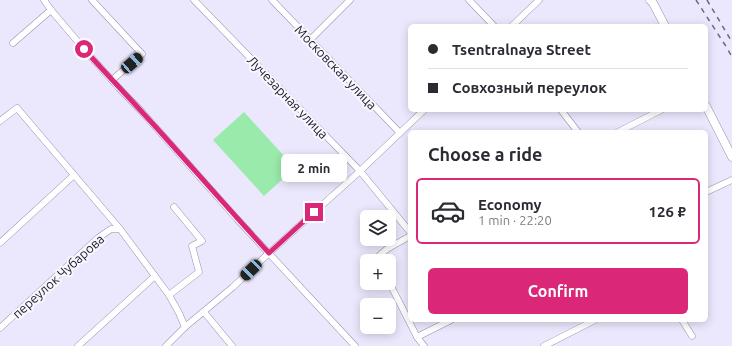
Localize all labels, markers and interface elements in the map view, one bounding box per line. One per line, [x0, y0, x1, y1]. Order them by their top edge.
street label: Московская улица [292, 22, 380, 112]
route start [75, 40, 93, 58]
text: Tsentralnaya Street [452, 41, 591, 58]
car [119, 51, 145, 75]
street label: Лучезарная улица [245, 53, 331, 141]
text: Совхозный переулок [452, 79, 607, 96]
text: Choose a ride [428, 144, 542, 164]
callout: 2 min [281, 154, 347, 182]
text: 2 min [298, 161, 330, 175]
icon: car [430, 193, 466, 229]
text: Economy [478, 196, 542, 213]
route end [305, 203, 323, 221]
text: 126 ₽ [649, 203, 686, 220]
map controls [360, 210, 396, 334]
button: layers [360, 210, 396, 246]
text: 1 min · 22:20 [478, 213, 552, 227]
street label: переулок Чубарова [9, 231, 107, 321]
button: + [360, 254, 396, 290]
car [238, 257, 264, 283]
button: Confirm [428, 268, 688, 314]
button: − [360, 298, 396, 334]

